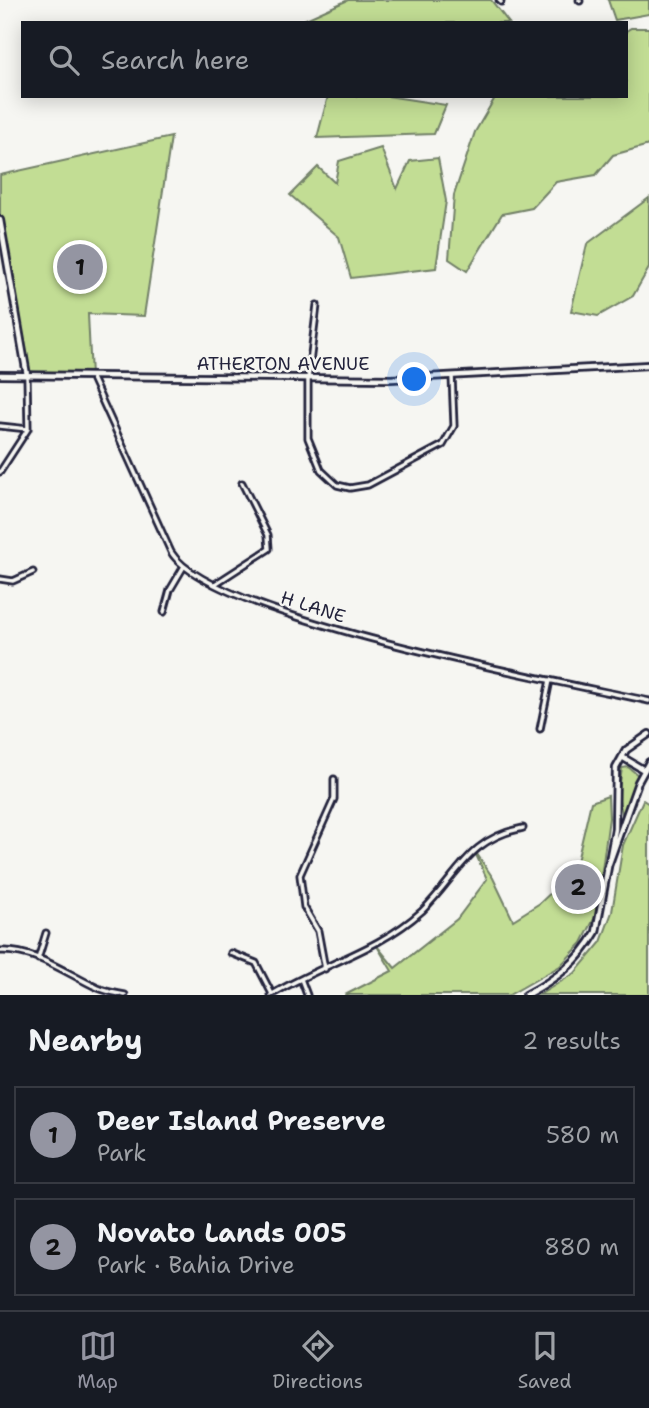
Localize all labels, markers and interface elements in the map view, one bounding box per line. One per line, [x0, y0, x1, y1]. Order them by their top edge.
search box [21, 21, 628, 98]
icon: search [45, 41, 83, 79]
text: Search here [101, 42, 250, 77]
pin: 1 [57, 241, 103, 293]
street label: ATHERTON AVENUE [196, 352, 370, 376]
your location [397, 362, 431, 396]
street label: H LANE [278, 585, 348, 629]
pin: 2 [555, 861, 601, 913]
text: Nearby [28, 1020, 143, 1061]
text: 2 results [522, 1026, 621, 1056]
text: Deer Island Preserve [97, 1103, 386, 1138]
text: 1 [48, 1120, 58, 1150]
text: 580 m [546, 1120, 619, 1150]
text: Park [97, 1138, 146, 1168]
text: Novato Lands 005 [97, 1215, 346, 1250]
text: 2 [45, 1232, 61, 1262]
text: 880 m [544, 1232, 619, 1262]
text: Park · Bahia Drive [97, 1250, 295, 1280]
tab: Map [77, 1327, 118, 1394]
tab: Directions [273, 1327, 363, 1394]
tab: Saved [518, 1327, 572, 1394]

